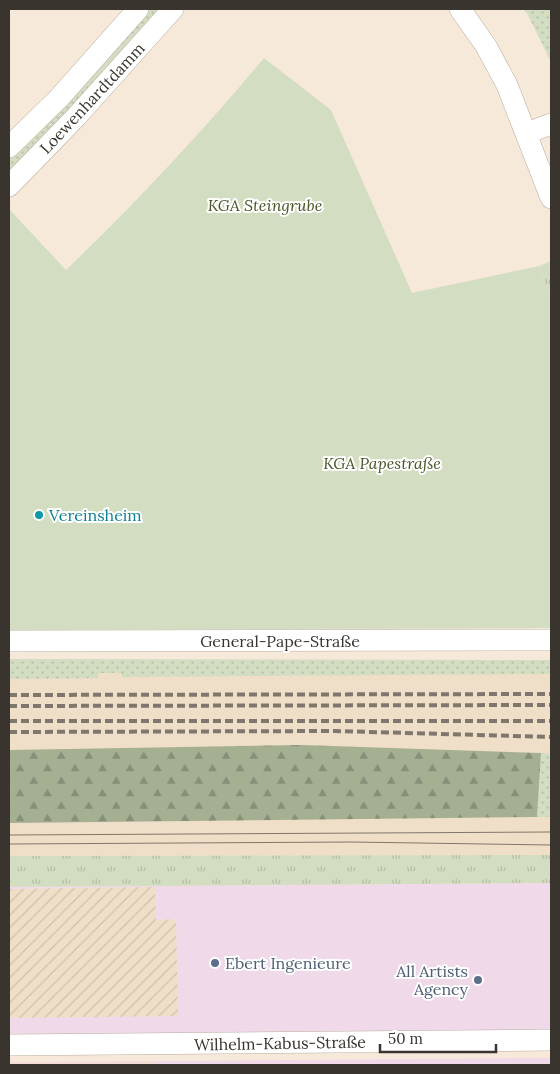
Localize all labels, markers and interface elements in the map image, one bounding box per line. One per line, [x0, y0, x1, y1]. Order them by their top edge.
street label: Loewenhardtdamm [35, 38, 149, 158]
park label: KGA Steingrube [208, 195, 323, 215]
park label: KGA Papestraße [323, 453, 441, 473]
place label: Vereinsheim [48, 505, 142, 525]
marker: Vereinsheim [33, 509, 45, 521]
street label: General-Pape-Straße [200, 631, 360, 651]
place label: Ebert Ingenieure [225, 953, 351, 973]
marker: Ebert Ingenieure [209, 957, 221, 969]
place label: All Artists Agency [395, 961, 469, 999]
marker: All Artists Agency [472, 974, 484, 986]
scale bar [380, 1022, 496, 1054]
text: 50 m [388, 1029, 423, 1048]
street label: Wilhelm-Kabus-Straße [194, 1031, 366, 1054]

